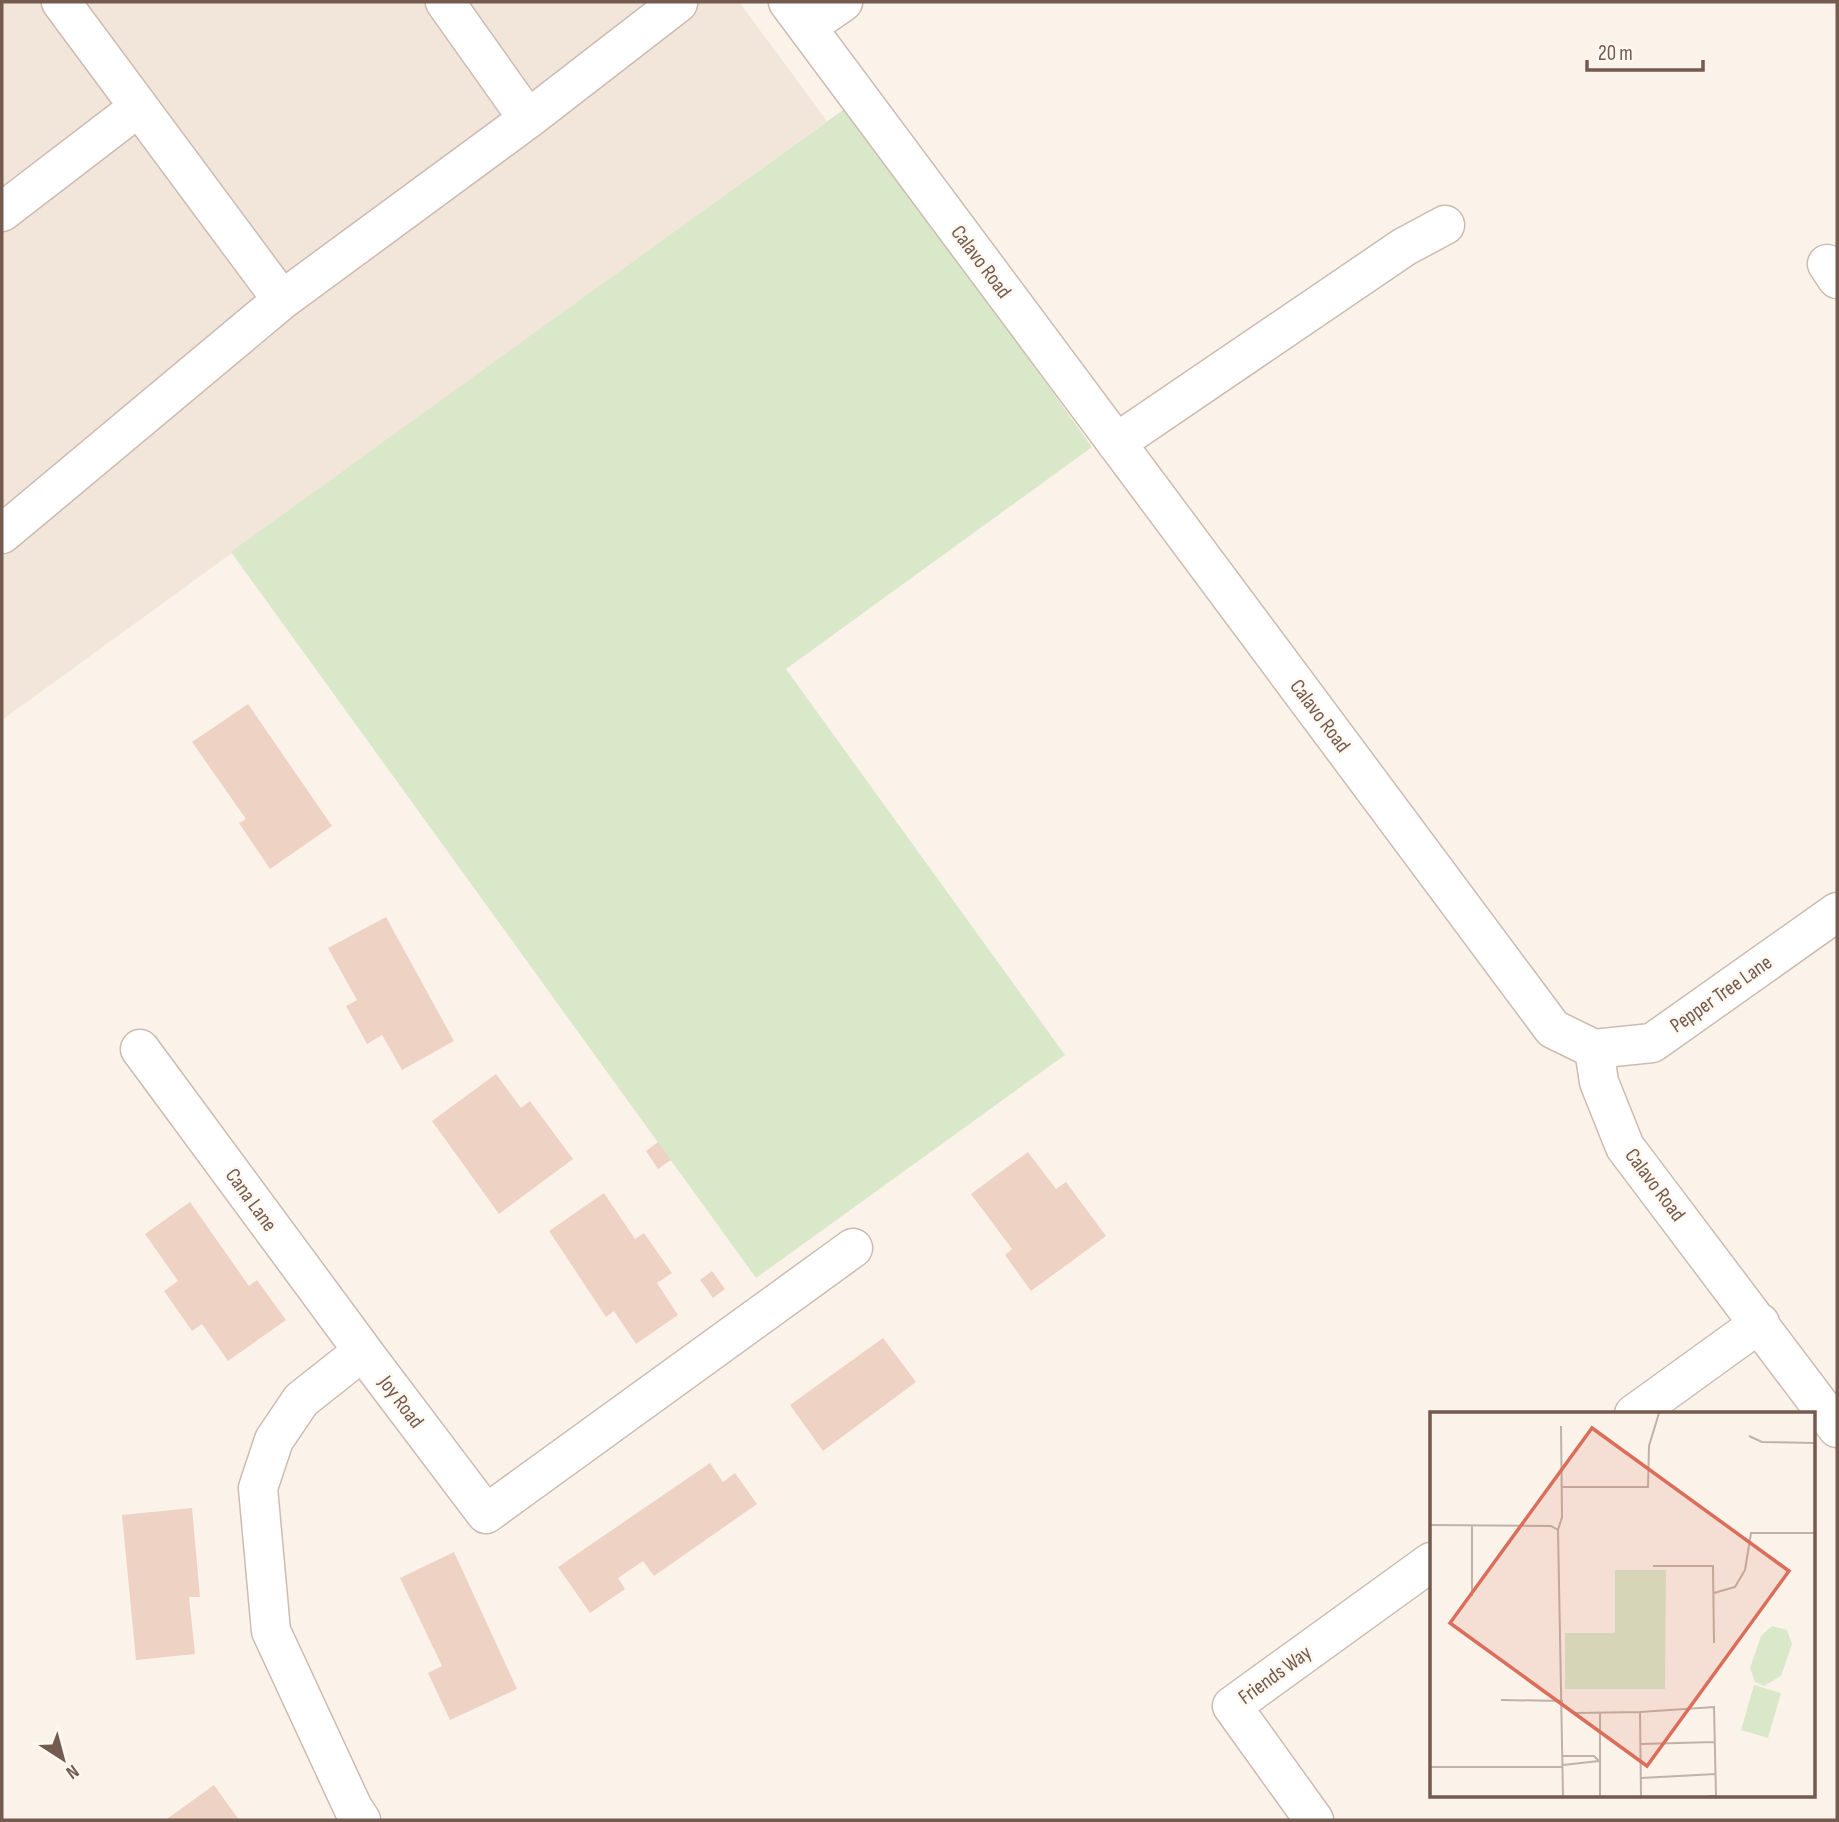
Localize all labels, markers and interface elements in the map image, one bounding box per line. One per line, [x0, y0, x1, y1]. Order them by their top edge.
scale bar [1587, 28, 1702, 72]
text: 20 m [1598, 41, 1633, 66]
street label: Calavo Road [946, 221, 1016, 303]
street label: Calavo Road [1285, 675, 1355, 757]
street label: Pepper Tree Lane [1665, 950, 1777, 1038]
street label: Calavo Road [1620, 1144, 1690, 1226]
street label: Cana Lane [220, 1164, 282, 1236]
street label: Joy Road [373, 1370, 429, 1433]
inset map [1430, 1412, 1814, 1798]
street label: Friends Way [1234, 1640, 1316, 1710]
north arrow [28, 1724, 98, 1794]
text: N [61, 1759, 83, 1784]

